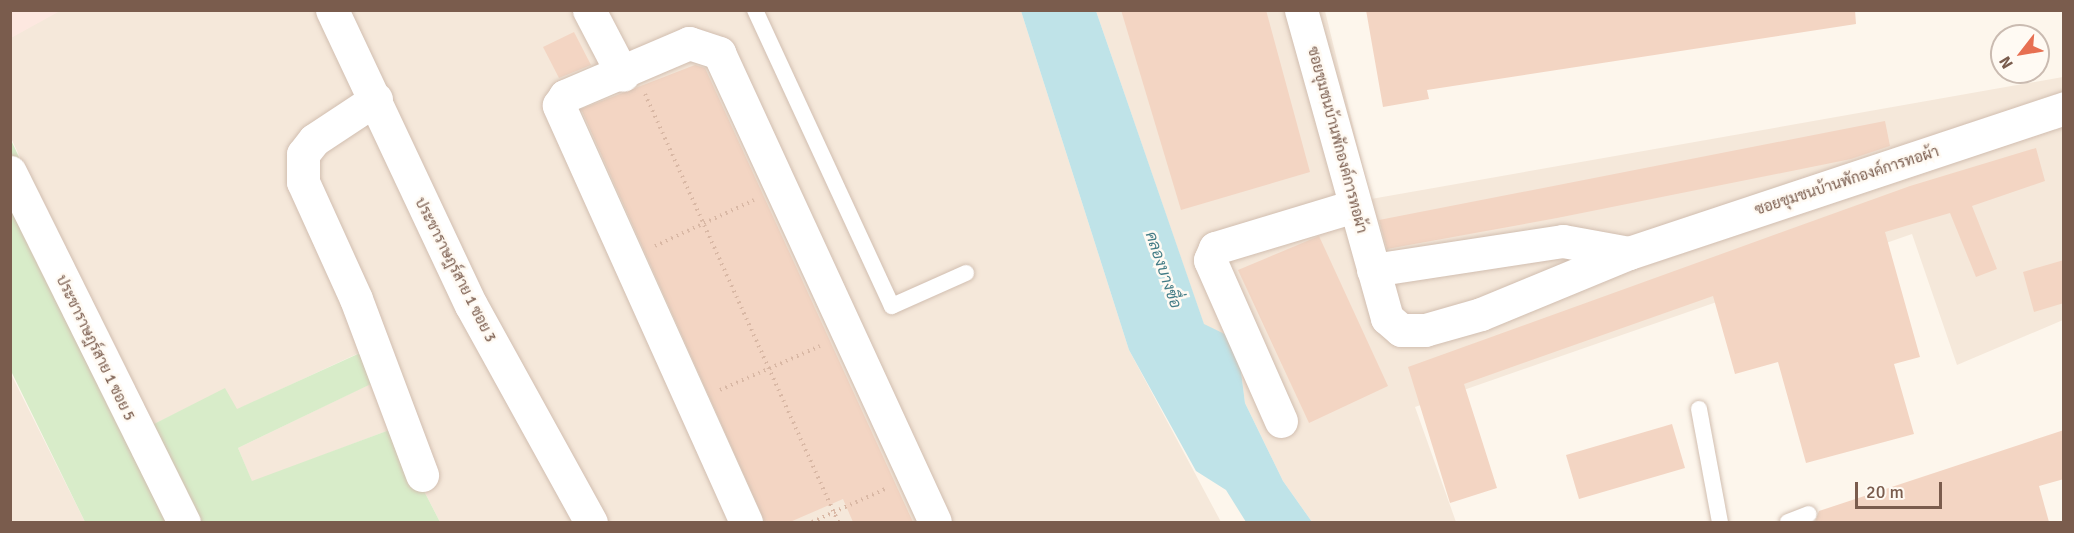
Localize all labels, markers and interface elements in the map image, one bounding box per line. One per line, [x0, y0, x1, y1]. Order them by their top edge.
north arrow [1990, 24, 2050, 84]
street label: ซอยชุมชนบ้านพักองค์การทอผ้า [1303, 45, 1371, 235]
text: N [1995, 52, 2018, 72]
street label: ซอยชุมชนบ้านพักองค์การทอผ้า [1753, 143, 1941, 219]
street label: ประชาราษฎร์สาย 1 ซอย 3 [411, 195, 499, 345]
water label: คลองบางซื่อ [1141, 229, 1185, 311]
street label: ประชาราษฎร์สาย 1 ซอย 5 [52, 272, 138, 424]
scale bar [1858, 470, 1945, 508]
text: 20 m [1866, 481, 1904, 503]

